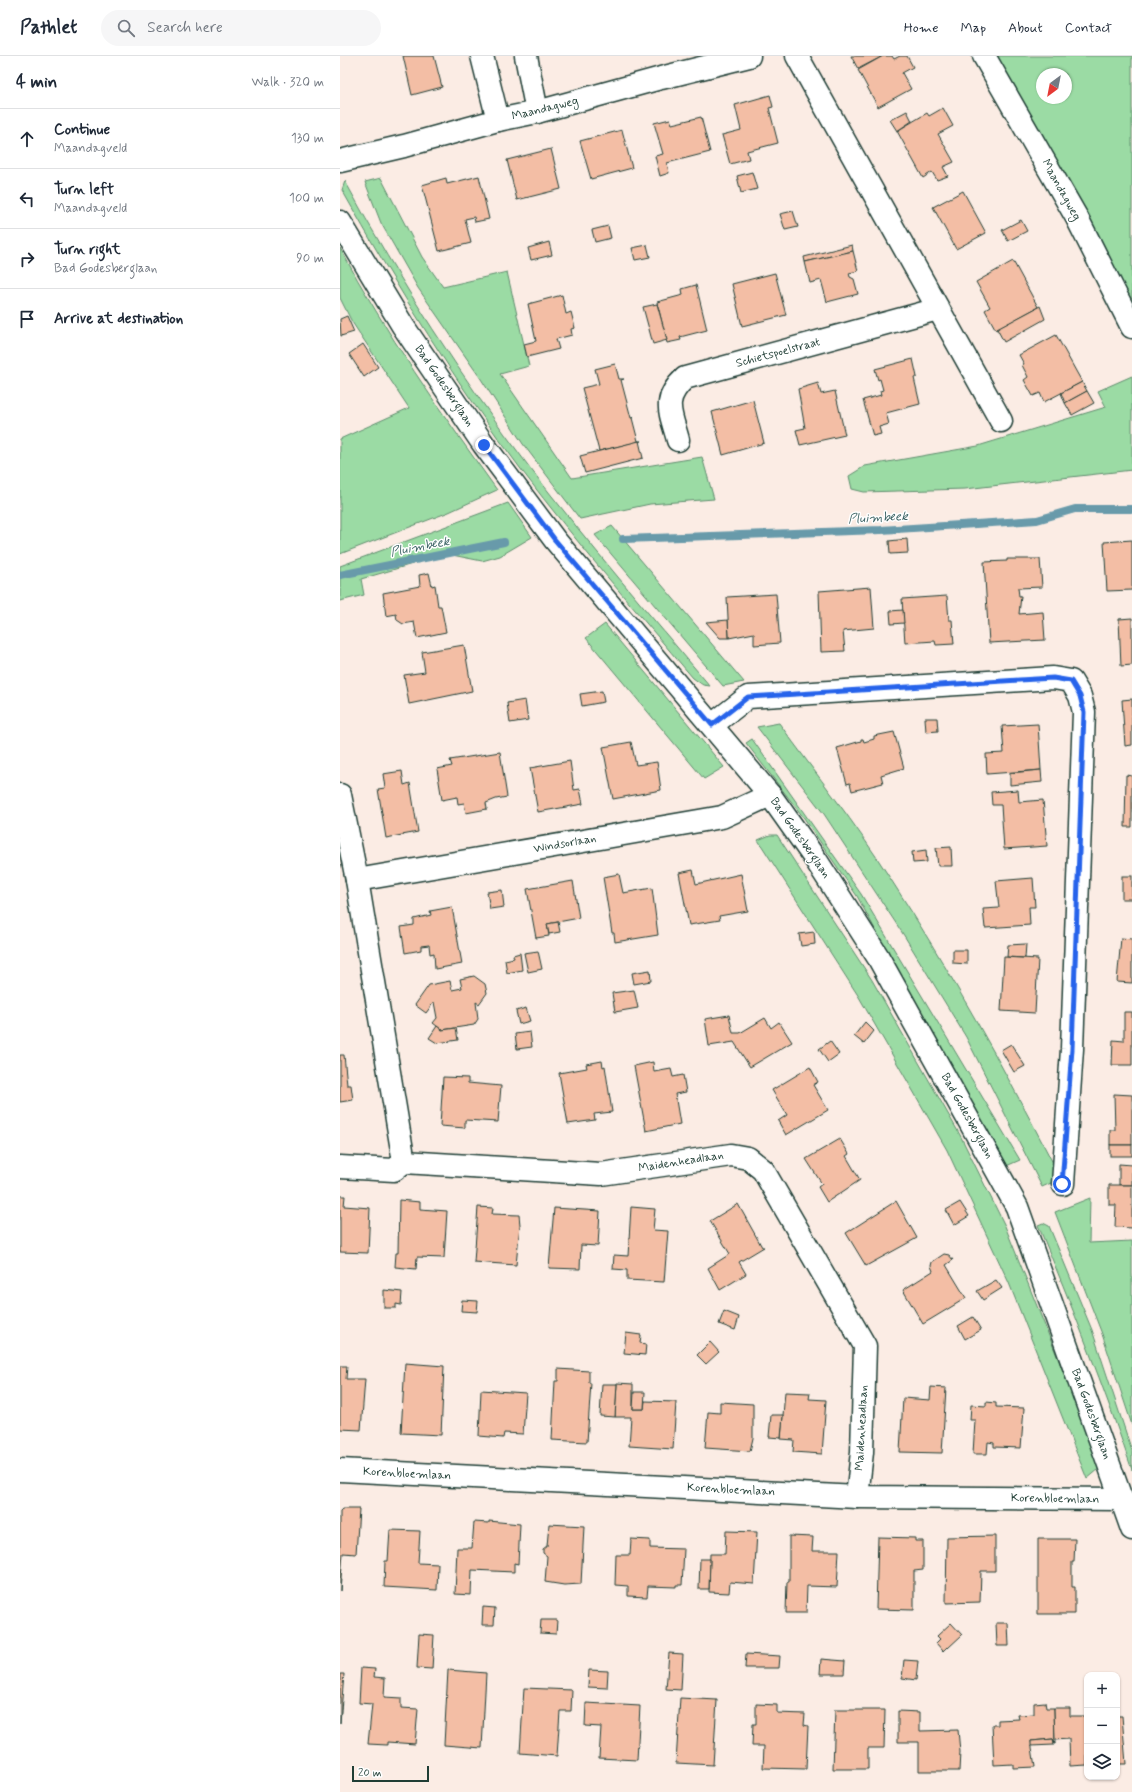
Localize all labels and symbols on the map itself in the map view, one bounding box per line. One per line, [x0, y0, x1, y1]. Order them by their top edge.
north arrow [1036, 68, 1072, 104]
street label: Maandagweg [510, 93, 580, 125]
street label: Maandagweg [1038, 156, 1084, 224]
street label: Schietspoelstraat [734, 334, 822, 372]
street label: Bad Godesberglaan [410, 342, 477, 431]
route end [475, 436, 493, 454]
water label: Pluimbeek [848, 508, 910, 528]
water label: Pluimbeek [389, 533, 452, 561]
street label: Bad Godesberglaan [765, 794, 834, 882]
street label: Windsorlaan [532, 831, 598, 857]
street label: Bad Godesberglaan [936, 1070, 997, 1162]
street label: Maidenheadlaan [637, 1147, 725, 1177]
route start [1053, 1175, 1071, 1193]
street label: Bad Godesberglaan [1066, 1366, 1115, 1462]
street label: Maidenheadlaan [852, 1385, 872, 1471]
street label: Korenbloemlaan [362, 1464, 452, 1484]
street label: Korenbloemlaan [686, 1480, 776, 1500]
street label: Korenbloemlaan [1011, 1490, 1099, 1508]
scale bar [352, 1764, 429, 1783]

